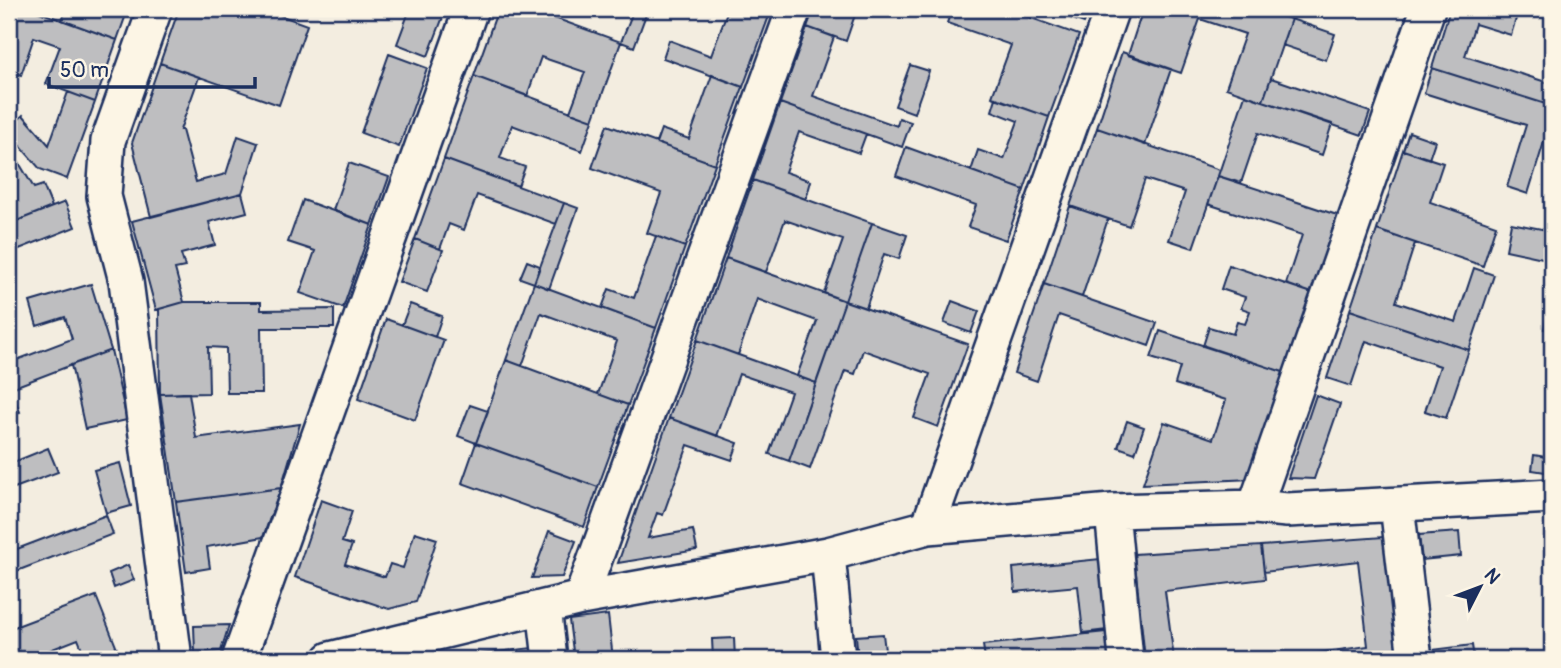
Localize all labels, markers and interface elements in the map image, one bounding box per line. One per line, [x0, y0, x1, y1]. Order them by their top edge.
scale bar [49, 46, 256, 90]
text: 50 m [60, 57, 109, 84]
north arrow [1446, 552, 1516, 622]
text: N [1479, 563, 1505, 589]

